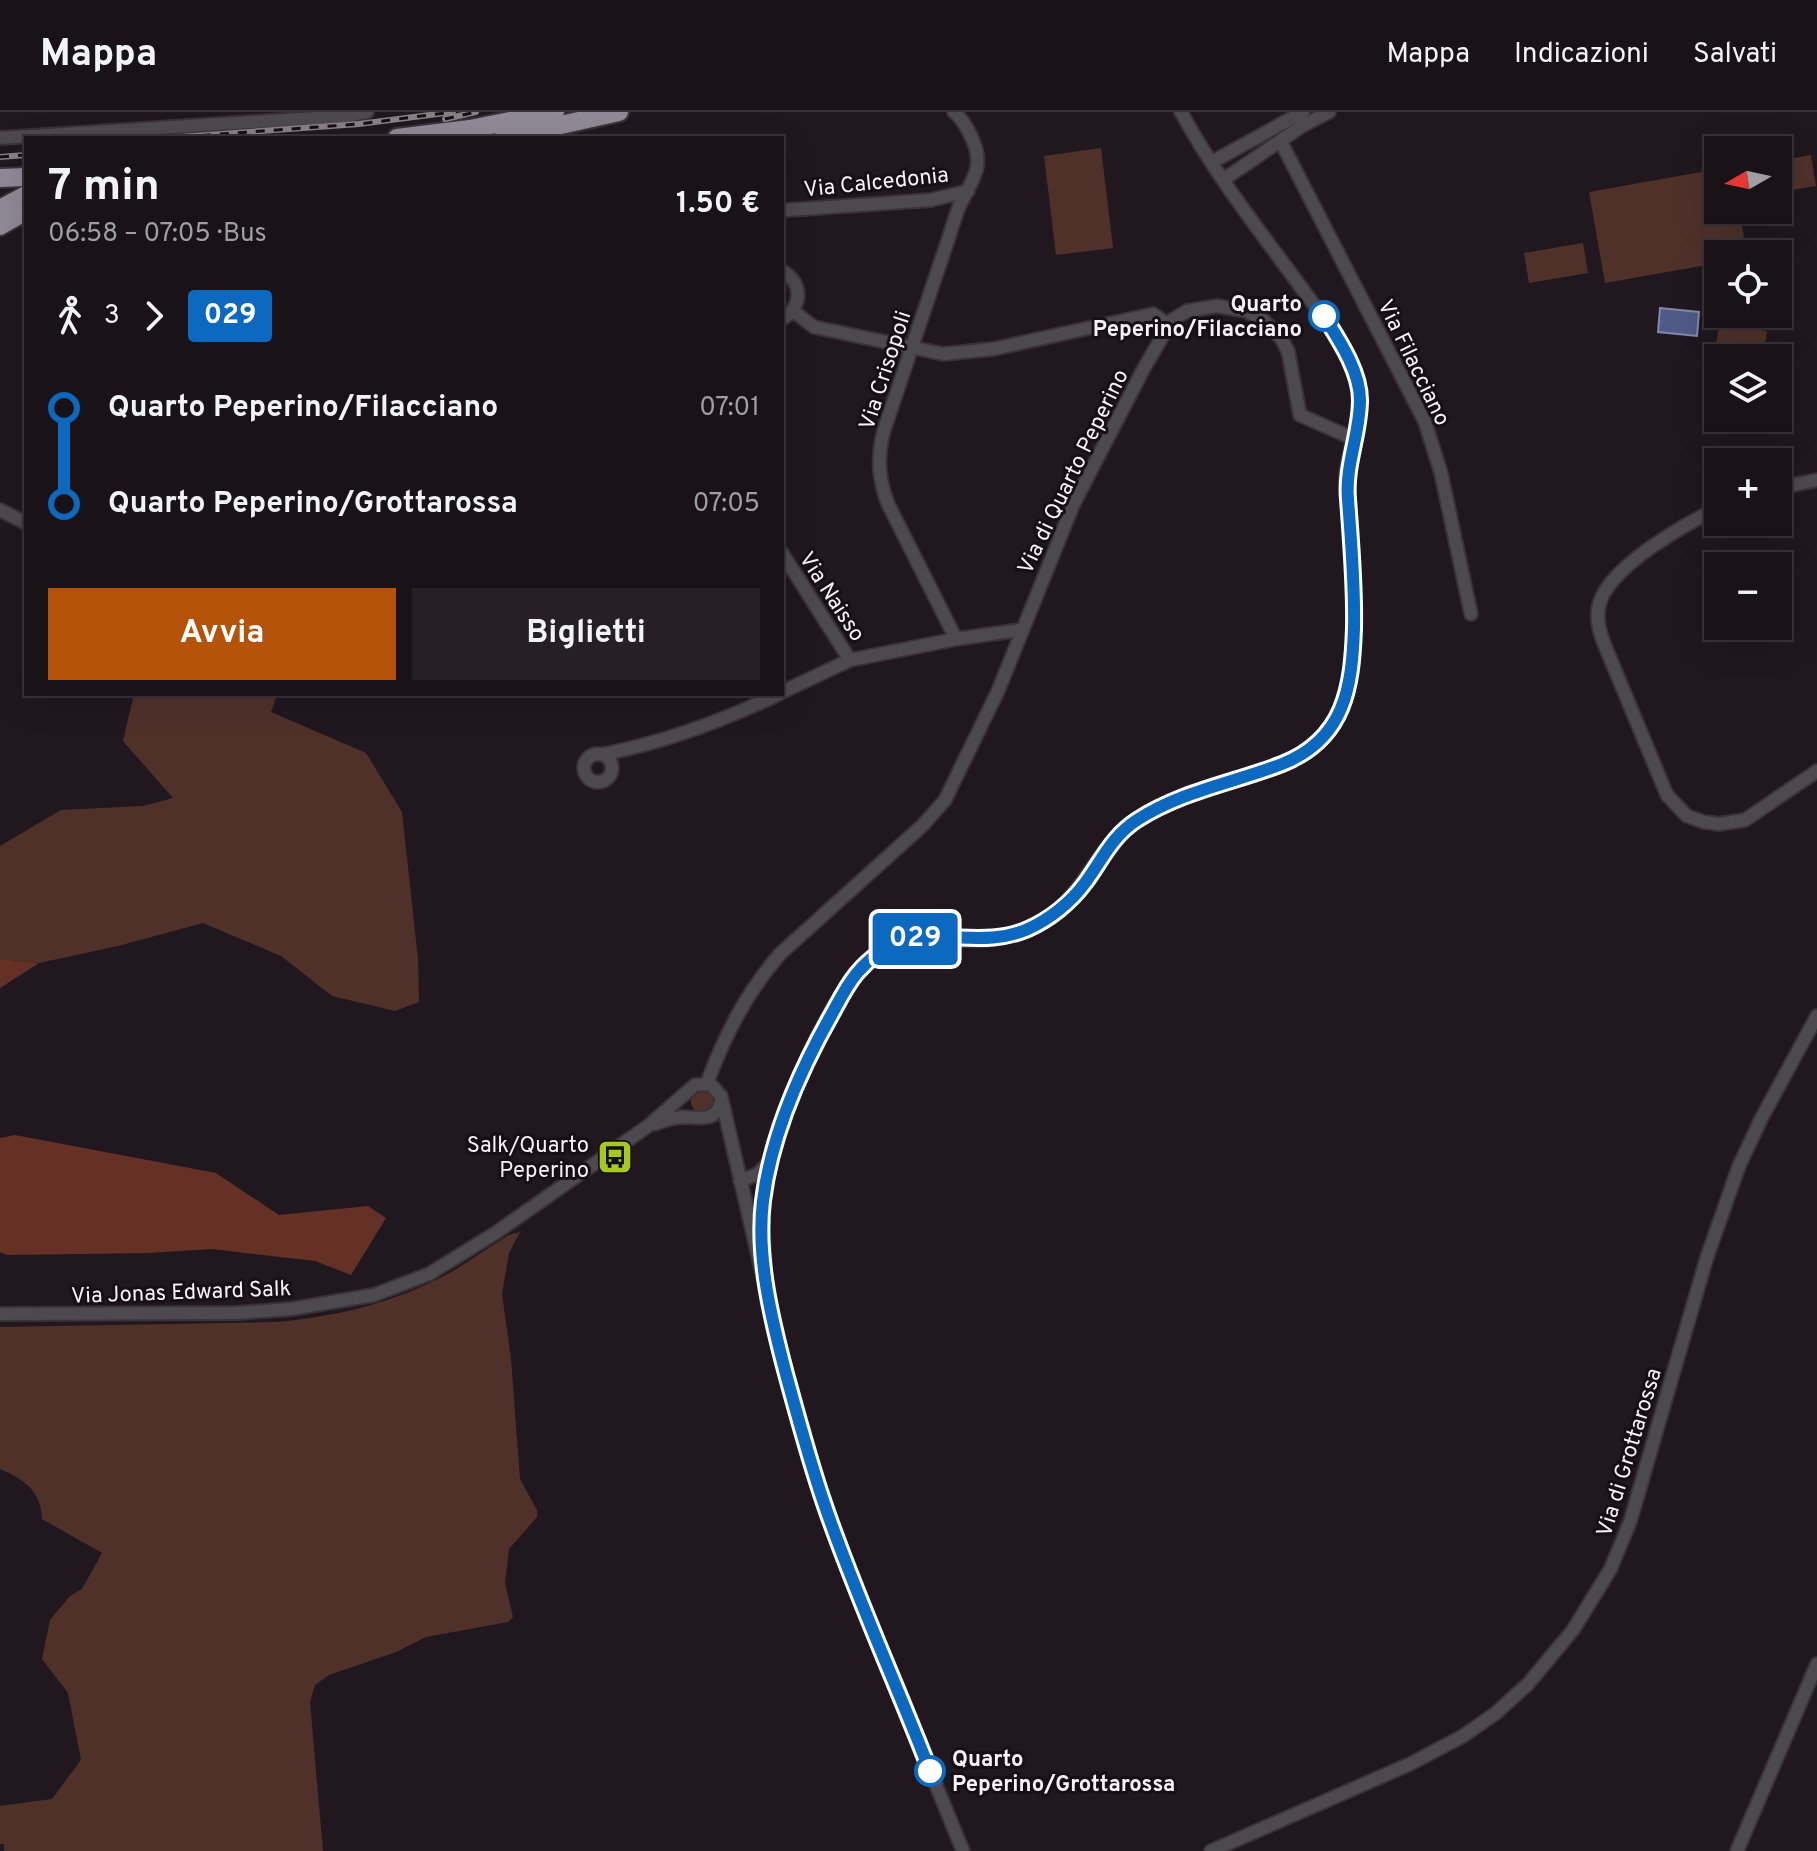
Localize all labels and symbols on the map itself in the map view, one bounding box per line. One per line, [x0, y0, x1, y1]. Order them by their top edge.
north arrow [1704, 136, 1792, 224]
street label: Via Calcedonia [802, 162, 950, 205]
place label: Quarto Peperino/Filacciano [1093, 292, 1302, 344]
street label: Via Filacciano [1371, 296, 1455, 431]
marker: Quarto Peperino/Filacciano [1309, 301, 1339, 331]
street label: Via Crisopoli [854, 308, 918, 434]
street label: Via di Quarto Peperino [1013, 365, 1136, 579]
street label: Via Naisso [792, 547, 870, 647]
line badge: 029 [869, 913, 961, 965]
place label: Salk/Quarto Peperino [467, 1133, 589, 1185]
bus stop icon: Salk/Quarto Peperino [596, 1138, 634, 1176]
street label: Via Jonas Edward Salk [71, 1276, 292, 1311]
street label: Via di Grottarossa [1592, 1365, 1669, 1540]
place label: Quarto Peperino/Grottarossa [952, 1747, 1175, 1799]
marker: Quarto Peperino/Grottarossa [915, 1756, 945, 1786]

